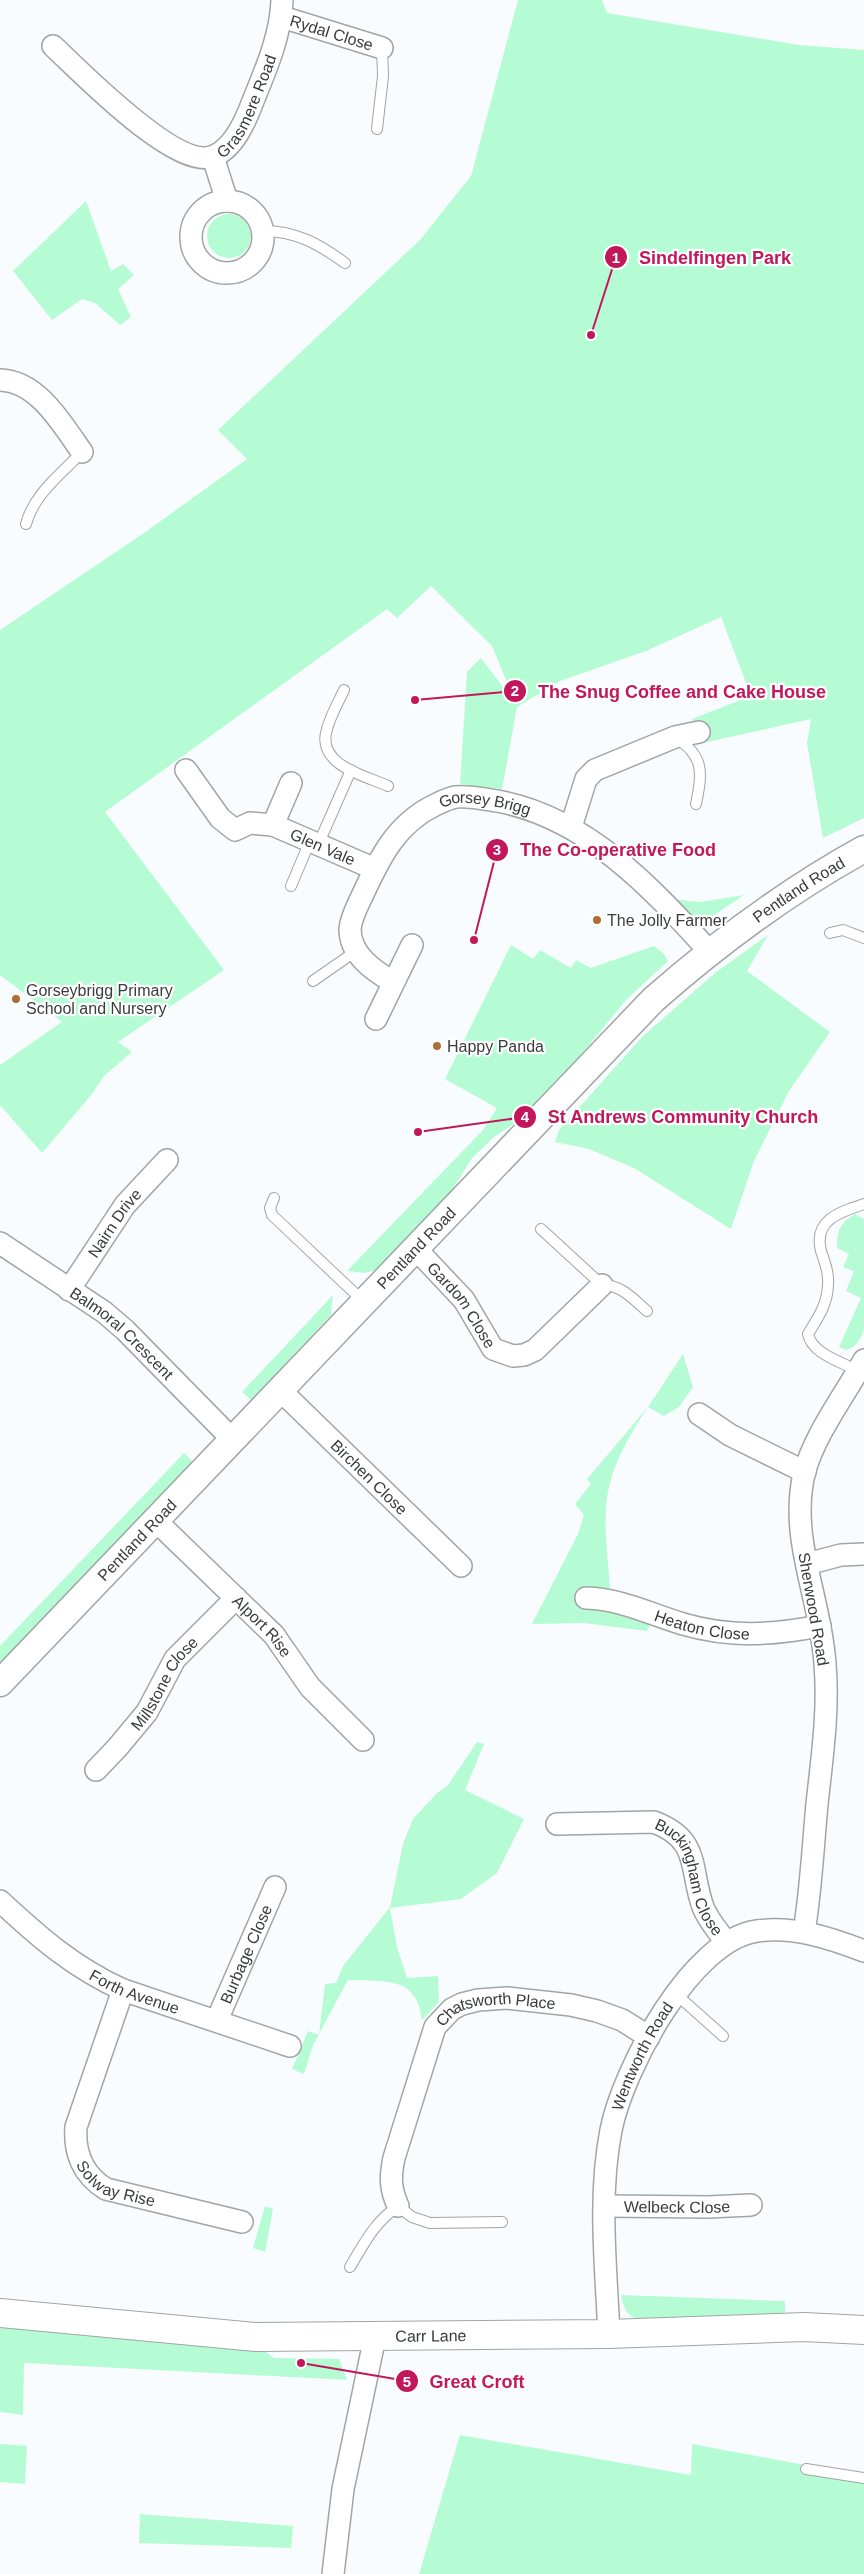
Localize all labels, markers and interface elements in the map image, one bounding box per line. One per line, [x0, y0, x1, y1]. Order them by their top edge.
street label: Rydal Close [288, 12, 375, 54]
street label: Grasmere Road [213, 52, 279, 161]
callout: Sindelfingen Park [604, 241, 801, 274]
text: Sindelfingen Park [639, 248, 792, 268]
text: 1 [612, 249, 620, 266]
callout: The Snug Coffee and Cake House [503, 675, 836, 708]
text: 2 [511, 682, 519, 699]
text: The Snug Coffee and Cake House [538, 682, 826, 702]
street label: Gorsey Brigg [436, 788, 533, 818]
street label: Glen Vale [288, 825, 358, 869]
callout: The Co-operative Food [485, 834, 726, 867]
text: The Co-operative Food [520, 840, 716, 860]
text: 3 [493, 841, 501, 858]
street label: Pentland Road [750, 854, 848, 926]
place label: The Jolly Farmer [607, 912, 728, 929]
marker: The Jolly Farmer [591, 914, 603, 926]
place label: Gorseybrigg Primary School and Nursery [26, 982, 173, 1017]
marker: Gorseybrigg Primary School and Nursery [10, 993, 22, 1005]
place label: Happy Panda [447, 1038, 544, 1055]
marker: Happy Panda [431, 1040, 443, 1052]
callout: St Andrews Community Church [513, 1100, 829, 1133]
text: St Andrews Community Church [548, 1107, 818, 1127]
text: 4 [521, 1108, 530, 1125]
street label: Nairn Drive [85, 1185, 145, 1261]
street label: Pentland Road [374, 1204, 459, 1292]
street label: Gardom Close [424, 1259, 499, 1351]
street label: Balmoral Crescent [67, 1284, 177, 1383]
street label: Birchen Close [327, 1436, 411, 1518]
street label: Pentland Road [94, 1496, 180, 1584]
street label: Sherwood Road [795, 1551, 832, 1667]
street label: Alport Rise [229, 1592, 295, 1660]
street label: Heaton Close [652, 1607, 750, 1643]
street label: Millstone Close [128, 1633, 201, 1734]
street label: Buckingham Close [652, 1815, 726, 1939]
street label: Burbage Close [217, 1902, 275, 2006]
street label: Forth Avenue [87, 1966, 182, 2017]
street label: Chatsworth Place [432, 1990, 556, 2030]
street label: Wentworth Road [609, 1999, 676, 2113]
street label: Solway Rise [73, 2158, 157, 2210]
street label: Welbeck Close [624, 2198, 731, 2216]
street label: Carr Lane [395, 2327, 467, 2345]
callout: Great Croft [395, 2365, 535, 2398]
text: Great Croft [429, 2372, 525, 2392]
text: 5 [403, 2373, 411, 2390]

